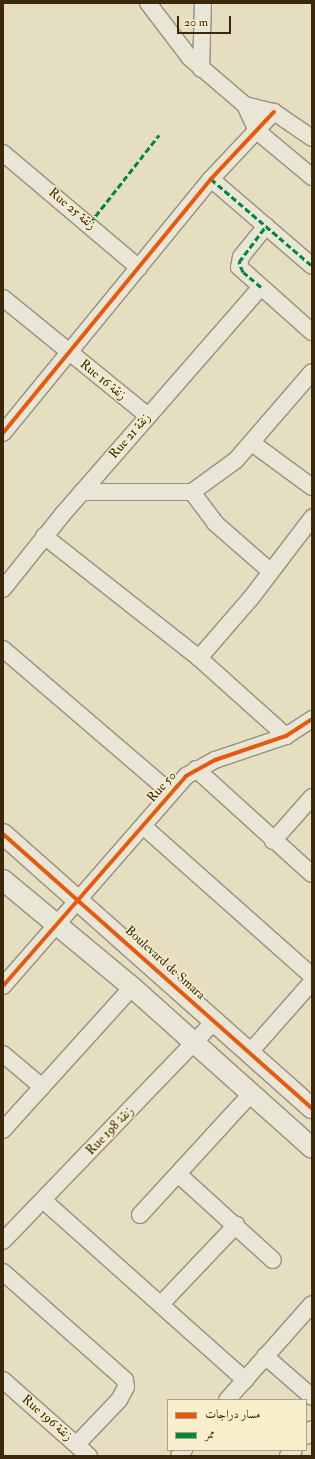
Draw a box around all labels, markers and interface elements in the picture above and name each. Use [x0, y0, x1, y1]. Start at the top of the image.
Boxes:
scale bar [179, 8, 233, 34]
text: 20 m [184, 15, 208, 30]
street label: Rue 25 زنقة [45, 185, 99, 233]
street label: Rue 16 زنقة [77, 356, 129, 404]
street label: Rue 21 زنقة [106, 410, 154, 462]
street label: Rue 50 [144, 768, 180, 806]
street label: Boulevard de Smara [122, 923, 208, 1003]
street label: Rue 198 زنقة [83, 1103, 137, 1159]
street label: Rue 196 زنقة [18, 1392, 76, 1444]
legend [167, 1399, 307, 1451]
text: مسار دراجات [205, 1407, 260, 1422]
text: ممر [205, 1427, 215, 1442]

